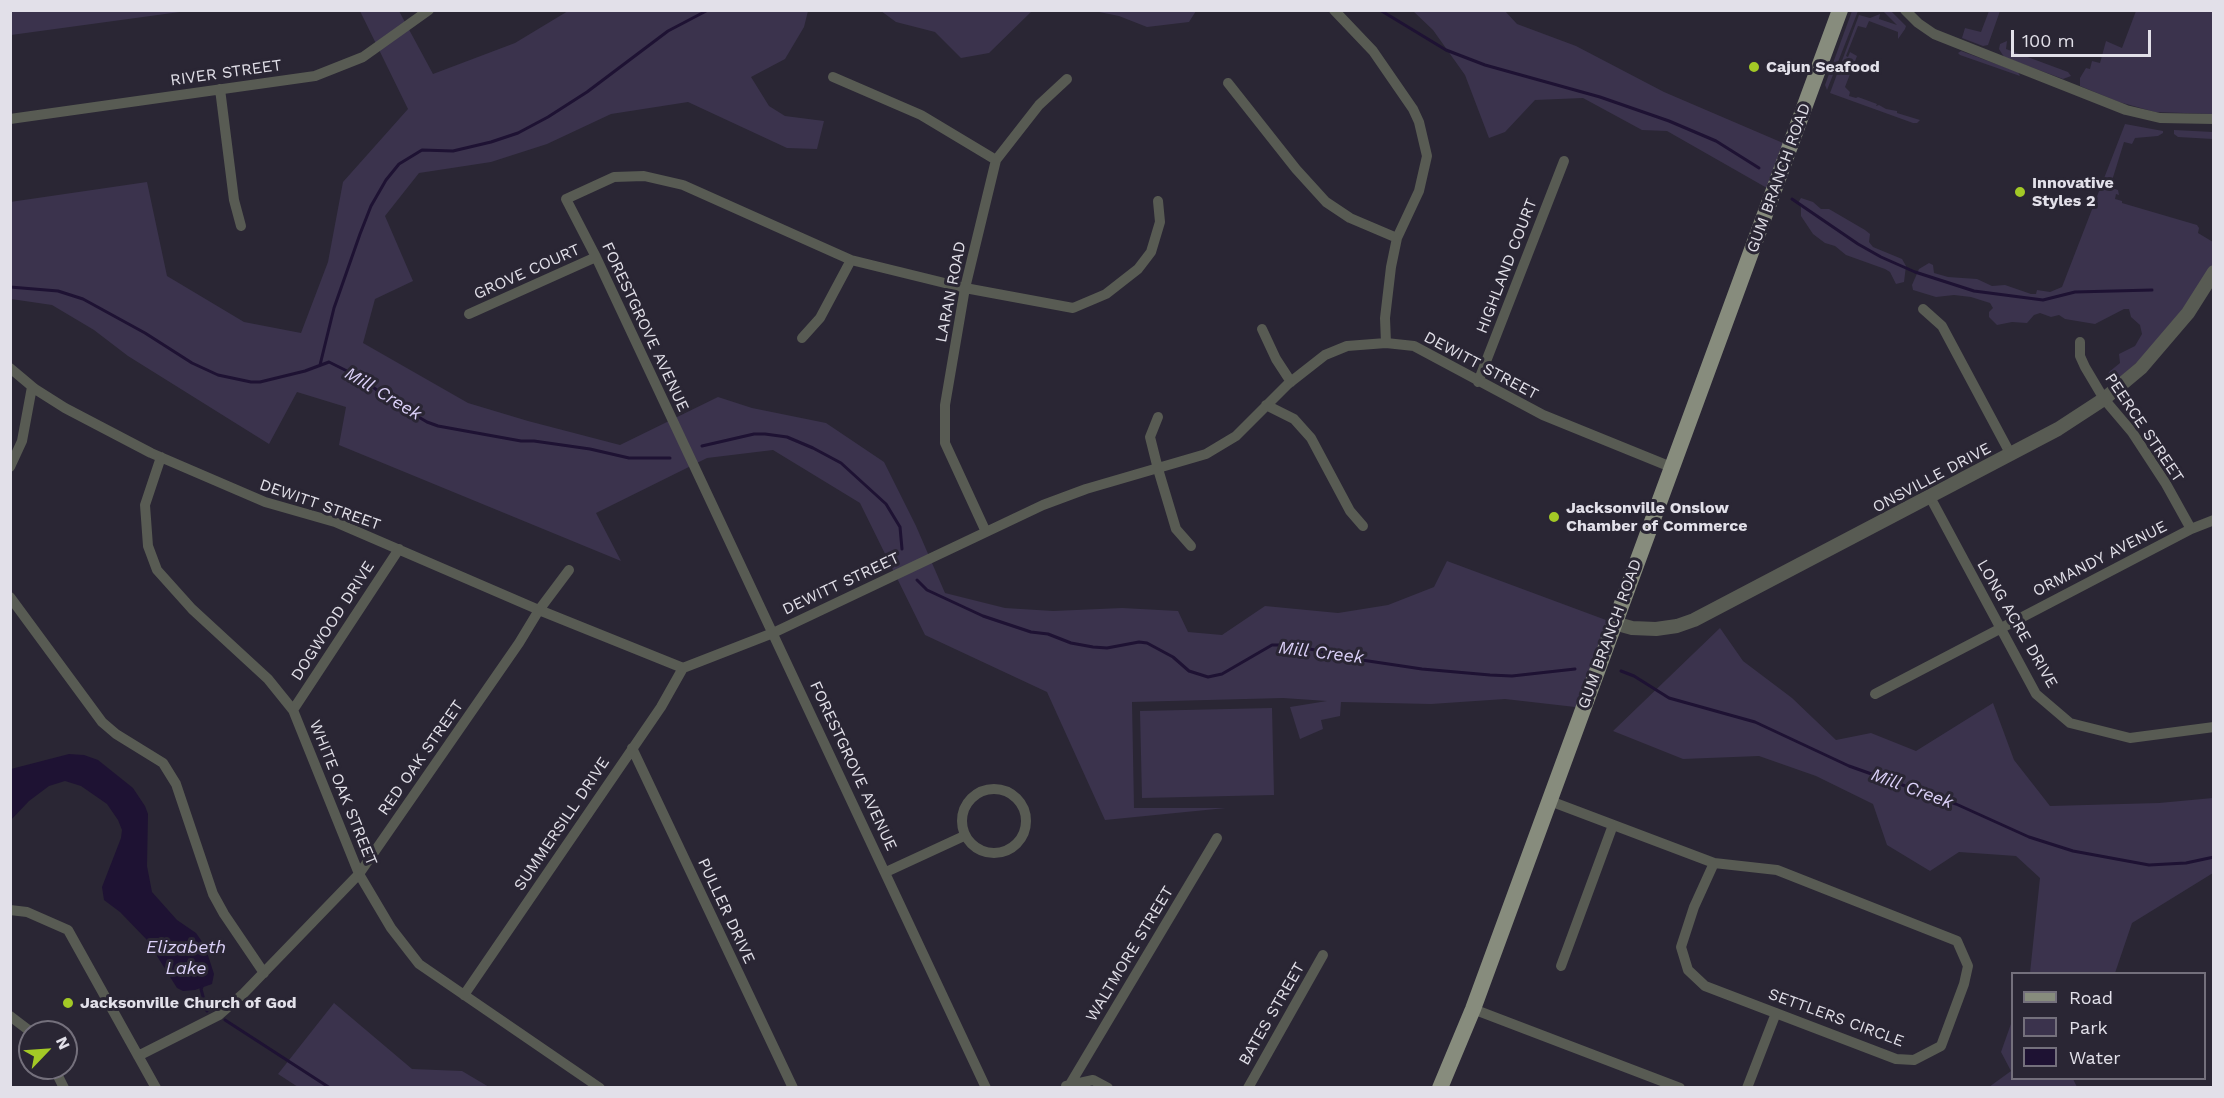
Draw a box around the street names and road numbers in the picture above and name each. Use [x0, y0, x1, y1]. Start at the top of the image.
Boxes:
street label: RIVER STREET [169, 56, 283, 90]
street label: GUM BRANCH ROAD [1743, 101, 1815, 255]
street label: HIGHLAND COURT [1472, 196, 1542, 336]
street label: FORESTGROVE AVENUE [597, 239, 693, 415]
street label: GROVE COURT [471, 240, 583, 304]
street label: LARAN ROAD [932, 240, 970, 344]
street label: DEWITT STREET [1421, 328, 1541, 404]
street label: PEERCE STREET [2100, 370, 2188, 486]
street label: ONSVILLE DRIVE [1870, 439, 1994, 517]
street label: DEWITT STREET [257, 475, 383, 535]
street label: ORMANDY AVENUE [2030, 517, 2170, 601]
street label: DEWITT STREET [779, 549, 903, 619]
street label: LONG ACRE DRIVE [1972, 556, 2062, 692]
street label: GUM BRANCH ROAD [1574, 557, 1646, 711]
street label: DOGWOOD DRIVE [287, 558, 379, 684]
street label: FORESTGROVE AVENUE [805, 678, 901, 854]
street label: RED OAK STREET [374, 697, 468, 819]
street label: WHITE OAK STREET [305, 717, 381, 869]
street label: SUMMERSILL DRIVE [510, 754, 614, 894]
street label: PULLER DRIVE [693, 855, 759, 967]
street label: WALTMORE STREET [1082, 883, 1178, 1025]
street label: BATES STREET [1235, 959, 1309, 1069]
street label: SETTLERS CIRCLE [1766, 985, 1906, 1051]

